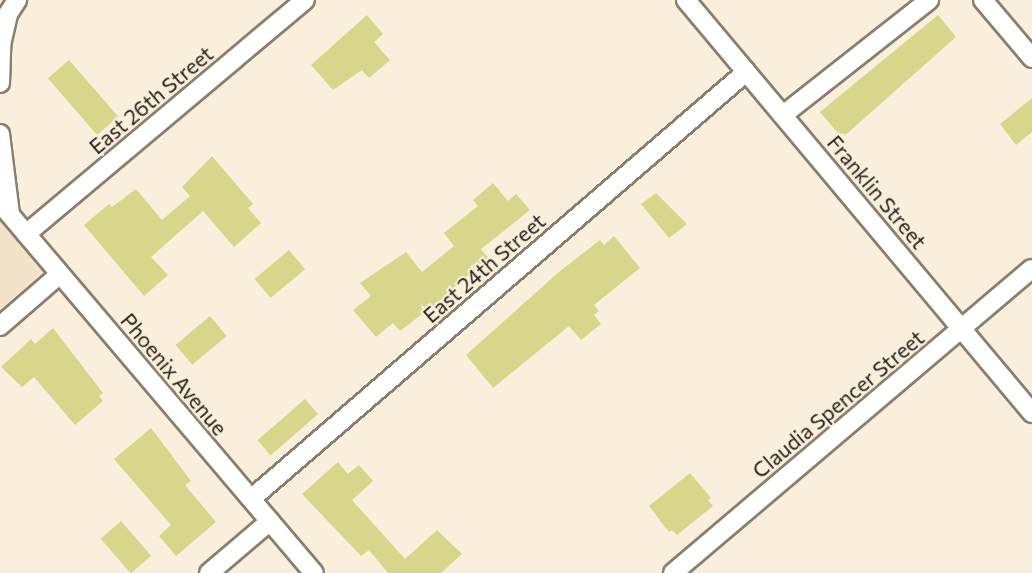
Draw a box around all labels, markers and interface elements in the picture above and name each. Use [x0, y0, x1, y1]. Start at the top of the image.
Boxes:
street label: East 26th Street [84, 41, 218, 159]
street label: Franklin Street [822, 130, 932, 254]
street label: East 24th Street [418, 208, 550, 328]
street label: Phoenix Avenue [116, 308, 232, 440]
street label: Claudia Spencer Street [747, 325, 929, 483]

